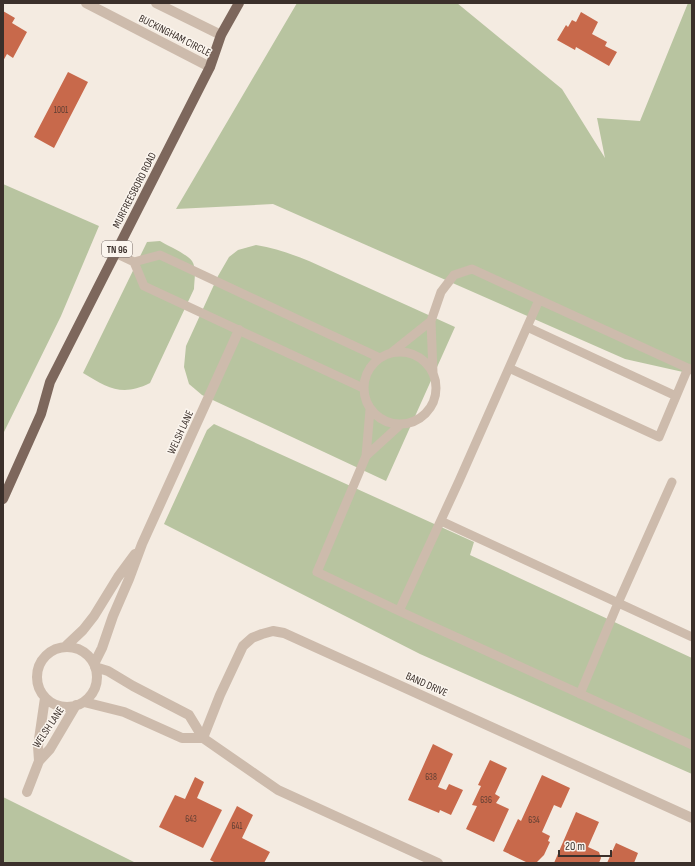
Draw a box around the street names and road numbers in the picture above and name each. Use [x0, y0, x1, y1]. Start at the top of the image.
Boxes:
street label: BUCKINGHAM CIRCLE [137, 12, 213, 59]
street label: MURFREESBORO ROAD [110, 150, 159, 230]
road number: TN 96 [102, 241, 132, 257]
street label: WELSH LANE [165, 408, 196, 456]
street label: BAND DRIVE [404, 669, 450, 699]
street label: WELSH LANE [30, 704, 67, 750]

